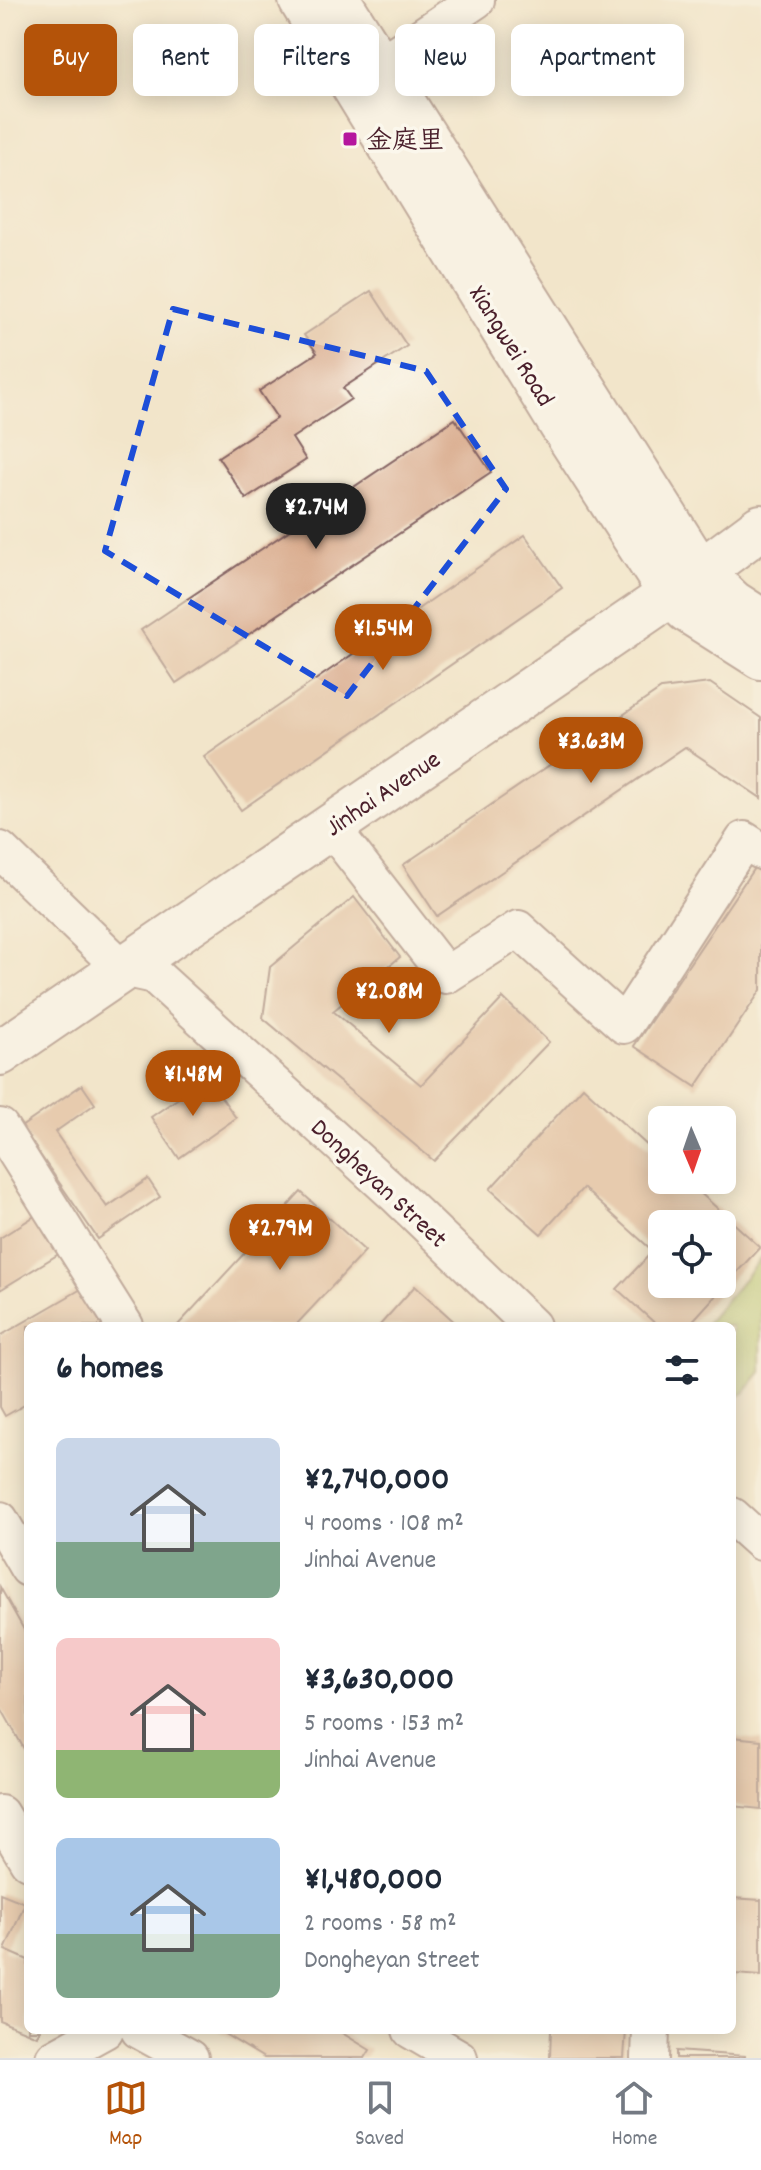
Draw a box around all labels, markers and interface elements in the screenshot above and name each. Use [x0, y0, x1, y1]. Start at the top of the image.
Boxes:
chip: Buy [24, 24, 117, 96]
chip: Rent [133, 24, 238, 96]
chip: Filters [254, 24, 379, 96]
chip: New [395, 24, 495, 96]
chip: Apartment [511, 24, 684, 96]
place label: 金庭里 [366, 124, 444, 161]
marker: 金庭里 [341, 130, 359, 148]
street label: Xiangwei Road [458, 279, 562, 415]
pin: ¥2.74M [251, 483, 381, 551]
text: ¥2.74M [284, 490, 348, 527]
pin: ¥1.54M [318, 604, 448, 672]
text: ¥1.54M [353, 611, 413, 648]
pin: ¥3.63M [526, 717, 656, 785]
text: ¥3.63M [557, 724, 625, 761]
street label: Jinhai Avenue [319, 743, 449, 847]
pin: ¥2.08M [324, 967, 454, 1035]
text: ¥2.08M [355, 974, 423, 1011]
pin: ¥1.48M [128, 1050, 258, 1118]
text: ¥1.48M [163, 1057, 223, 1094]
north arrow [648, 1106, 736, 1194]
map controls [648, 1106, 736, 1298]
street label: Dongheyan Street [301, 1111, 455, 1258]
pin: ¥2.79M [215, 1204, 345, 1272]
button: locate [648, 1210, 736, 1298]
text: ¥2.79M [247, 1211, 313, 1248]
text: 6 homes [56, 1346, 164, 1395]
icon: filters [660, 1348, 704, 1392]
text: ¥2,740,000 [304, 1457, 450, 1506]
icon: home [120, 1470, 216, 1566]
text: 4 rooms · 108 m² [304, 1506, 464, 1543]
text: Jinhai Avenue [304, 1543, 436, 1580]
text: ¥3,630,000 [304, 1657, 454, 1706]
icon: home [120, 1670, 216, 1766]
text: 5 rooms · 153 m² [304, 1706, 464, 1743]
text: Jinhai Avenue [304, 1743, 436, 1780]
text: ¥1,480,000 [304, 1857, 443, 1906]
icon: home [120, 1870, 216, 1966]
text: 2 rooms · 58 m² [304, 1906, 457, 1943]
text: Dongheyan Street [304, 1943, 480, 1980]
tab: Map [104, 2076, 148, 2155]
tab: Saved [355, 2076, 404, 2155]
tab: Home [611, 2076, 657, 2155]

